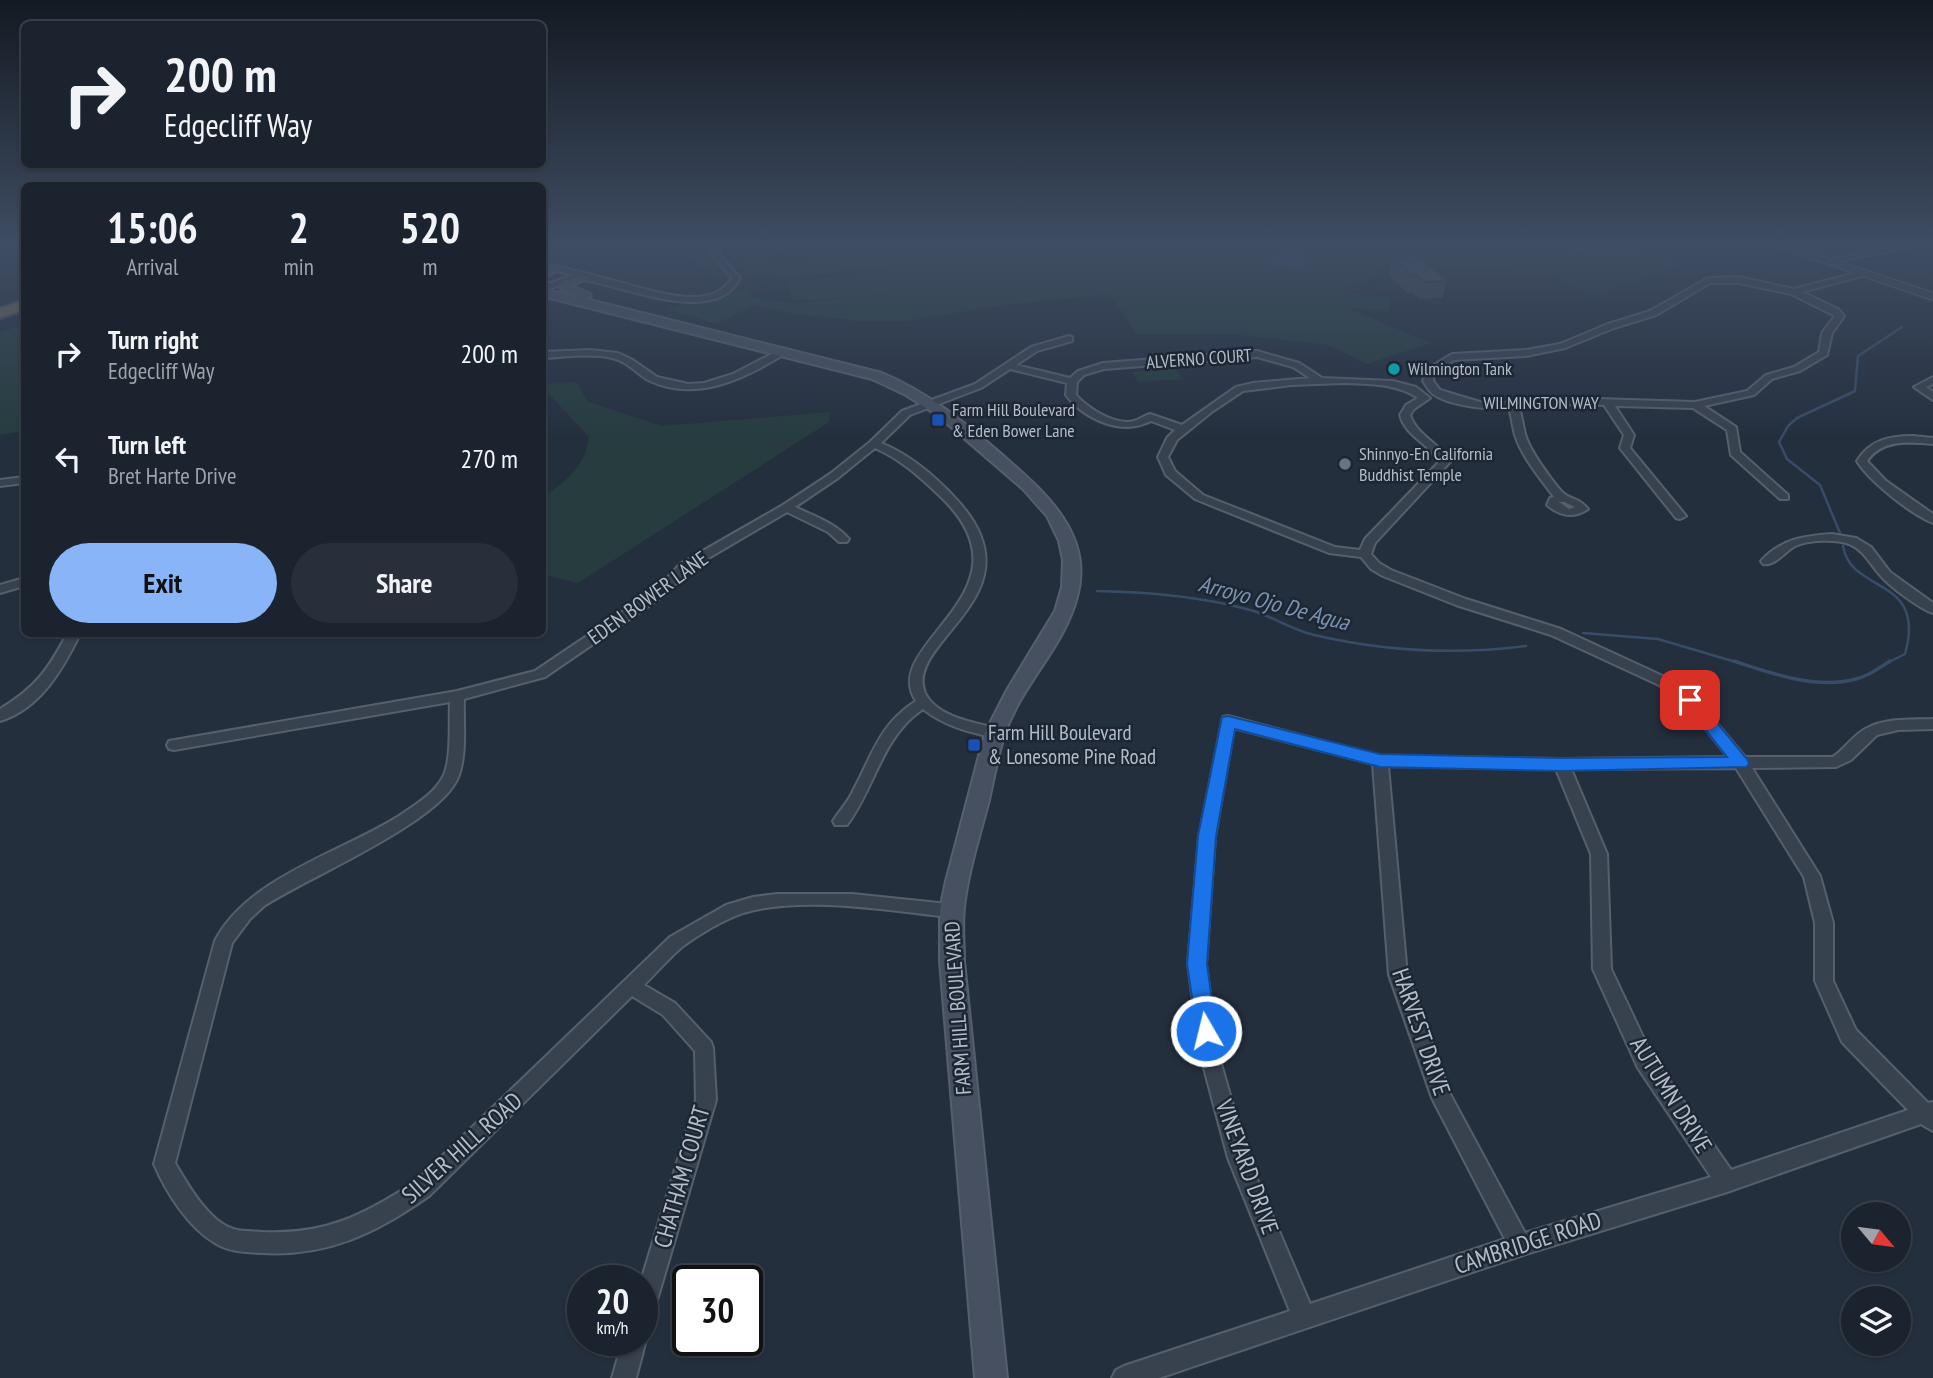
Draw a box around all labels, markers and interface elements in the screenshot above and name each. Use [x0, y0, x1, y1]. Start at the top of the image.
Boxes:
text: 200 m [164, 42, 277, 106]
icon: right [49, 49, 140, 140]
text: Edgecliff Way [164, 104, 312, 146]
text: 15:06 [107, 200, 198, 255]
text: 2 [289, 200, 309, 255]
text: 520 [400, 200, 460, 255]
text: Arrival [126, 252, 178, 281]
text: min [284, 252, 314, 281]
text: m [422, 252, 437, 281]
text: Turn right [108, 323, 199, 356]
icon: right [49, 335, 87, 373]
text: 200 m [460, 337, 518, 370]
street label: ALVERNO COURT [1146, 343, 1252, 374]
text: Edgecliff Way [108, 356, 214, 385]
place label: Wilmington Tank [1408, 357, 1512, 380]
marker: Wilmington Tank [1386, 361, 1402, 377]
street label: WILMINGTON WAY [1483, 391, 1600, 414]
place label: Farm Hill Boulevard & Eden Bower Lane [952, 398, 1075, 442]
marker: Farm Hill Boulevard & Eden Bower Lane [930, 412, 946, 428]
text: Turn left [108, 428, 186, 461]
icon: left [49, 440, 87, 478]
text: 270 m [460, 442, 518, 475]
place label: Shinnyo-En California Buddhist Temple [1359, 442, 1493, 486]
marker: Shinnyo-En California Buddhist Temple [1337, 456, 1353, 472]
text: Bret Harte Drive [108, 461, 237, 490]
button: Exit [49, 543, 277, 623]
button: Share [291, 543, 518, 623]
street label: EDEN BOWER LANE [582, 545, 713, 650]
water label: Arroyo Ojo De Agua [1196, 569, 1354, 637]
pin [1660, 670, 1720, 730]
icon: arrive [1671, 681, 1709, 719]
place label: Farm Hill Boulevard & Lonesome Pine Road [988, 719, 1156, 770]
marker: Farm Hill Boulevard & Lonesome Pine Road [966, 737, 982, 753]
street label: FARM HILL BOULEVARD [938, 920, 977, 1096]
street label: HARVEST DRIVE [1385, 964, 1458, 1100]
position arrow [1169, 994, 1243, 1068]
street label: AUTUMN DRIVE [1623, 1031, 1719, 1159]
street label: SILVER HILL ROAD [395, 1085, 528, 1210]
street label: VINEYARD DRIVE [1208, 1094, 1286, 1238]
street label: CHATHAM COURT [646, 1102, 717, 1252]
north arrow [1841, 1202, 1911, 1272]
map controls [1841, 1202, 1911, 1356]
street label: CAMBRIDGE ROAD [1450, 1204, 1605, 1281]
speed limit sign: 30 [672, 1265, 763, 1356]
text: 20 [596, 1278, 629, 1324]
button: layers [1841, 1286, 1911, 1356]
text: km/h [597, 1316, 628, 1339]

